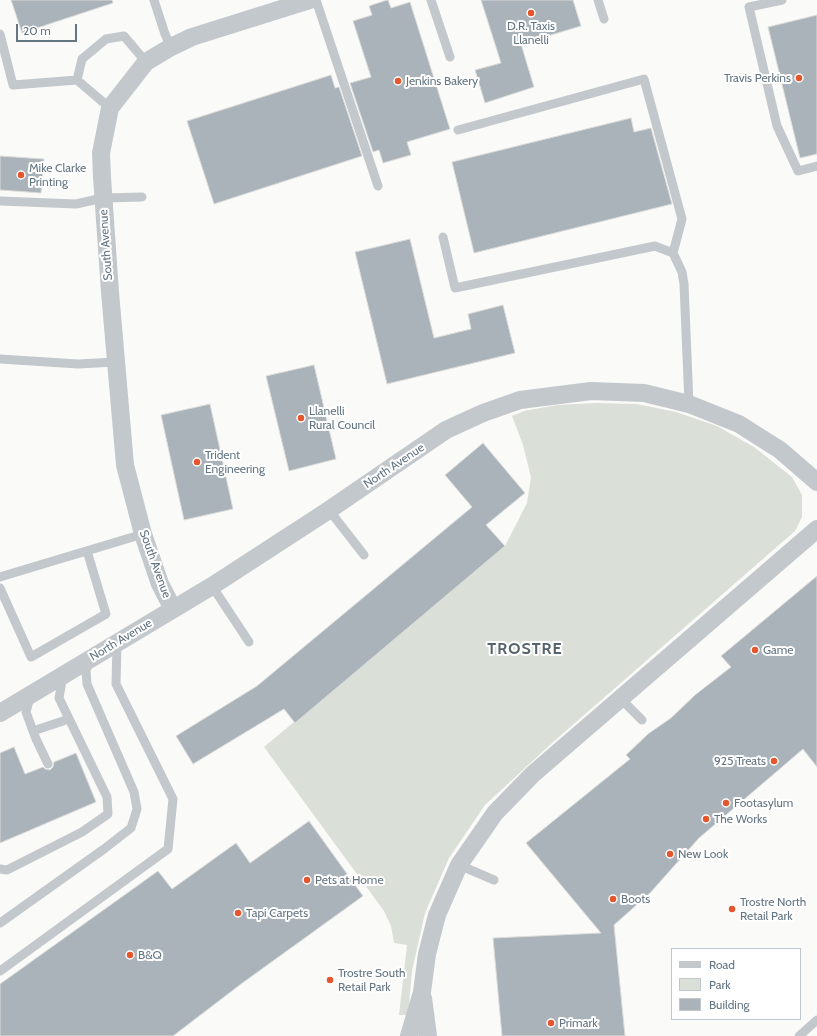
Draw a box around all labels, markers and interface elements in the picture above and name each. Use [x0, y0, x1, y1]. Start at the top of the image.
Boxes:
marker: D.R. Taxis Llanelli [526, 8, 536, 18]
scale bar [18, 16, 79, 42]
place label: D.R. Taxis Llanelli [507, 19, 555, 47]
text: 20 m [23, 23, 51, 38]
place label: Travis Perkins [724, 71, 791, 85]
marker: Travis Perkins [794, 73, 804, 83]
place label: Jenkins Bakery [406, 74, 478, 88]
marker: Jenkins Bakery [393, 76, 403, 86]
place label: Mike Clarke Printing [29, 161, 86, 189]
marker: Mike Clarke Printing [16, 170, 26, 180]
street label: South Avenue [96, 209, 116, 281]
place label: Llanelli Rural Council [309, 404, 375, 432]
marker: Llanelli Rural Council [296, 413, 306, 423]
street label: North Avenue [361, 440, 427, 492]
place label: Trident Engineering [205, 448, 265, 476]
marker: Trident Engineering [192, 457, 202, 467]
street label: South Avenue [136, 528, 174, 600]
street label: North Avenue [87, 616, 155, 664]
district label: TROSTRE [487, 639, 563, 659]
place label: Game [763, 643, 793, 657]
marker: Game [750, 645, 760, 655]
place label: 925 Treats [714, 754, 766, 768]
marker: 925 Treats [769, 756, 779, 766]
place label: Footasylum [734, 796, 793, 810]
marker: Footasylum [721, 798, 731, 808]
place label: The Works [714, 812, 767, 826]
marker: The Works [701, 814, 711, 824]
place label: New Look [678, 847, 728, 861]
marker: New Look [665, 849, 675, 859]
place label: Pets at Home [315, 873, 384, 887]
marker: Pets at Home [302, 875, 312, 885]
place label: Boots [621, 892, 650, 906]
marker: Boots [608, 894, 618, 904]
place label: Trostre North Retail Park [740, 895, 806, 923]
marker: Trostre North Retail Park [727, 904, 737, 914]
place label: Tapi Carpets [246, 906, 308, 920]
marker: Tapi Carpets [233, 908, 243, 918]
place label: B&Q [138, 948, 162, 962]
legend [671, 948, 801, 1020]
marker: B&Q [125, 950, 135, 960]
text: Road [709, 957, 735, 972]
place label: Trostre South Retail Park [338, 966, 406, 994]
marker: Trostre South Retail Park [325, 975, 335, 985]
text: Park [709, 977, 731, 992]
text: Building [709, 997, 750, 1012]
place label: Primark [559, 1016, 598, 1030]
marker: Primark [546, 1018, 556, 1028]

